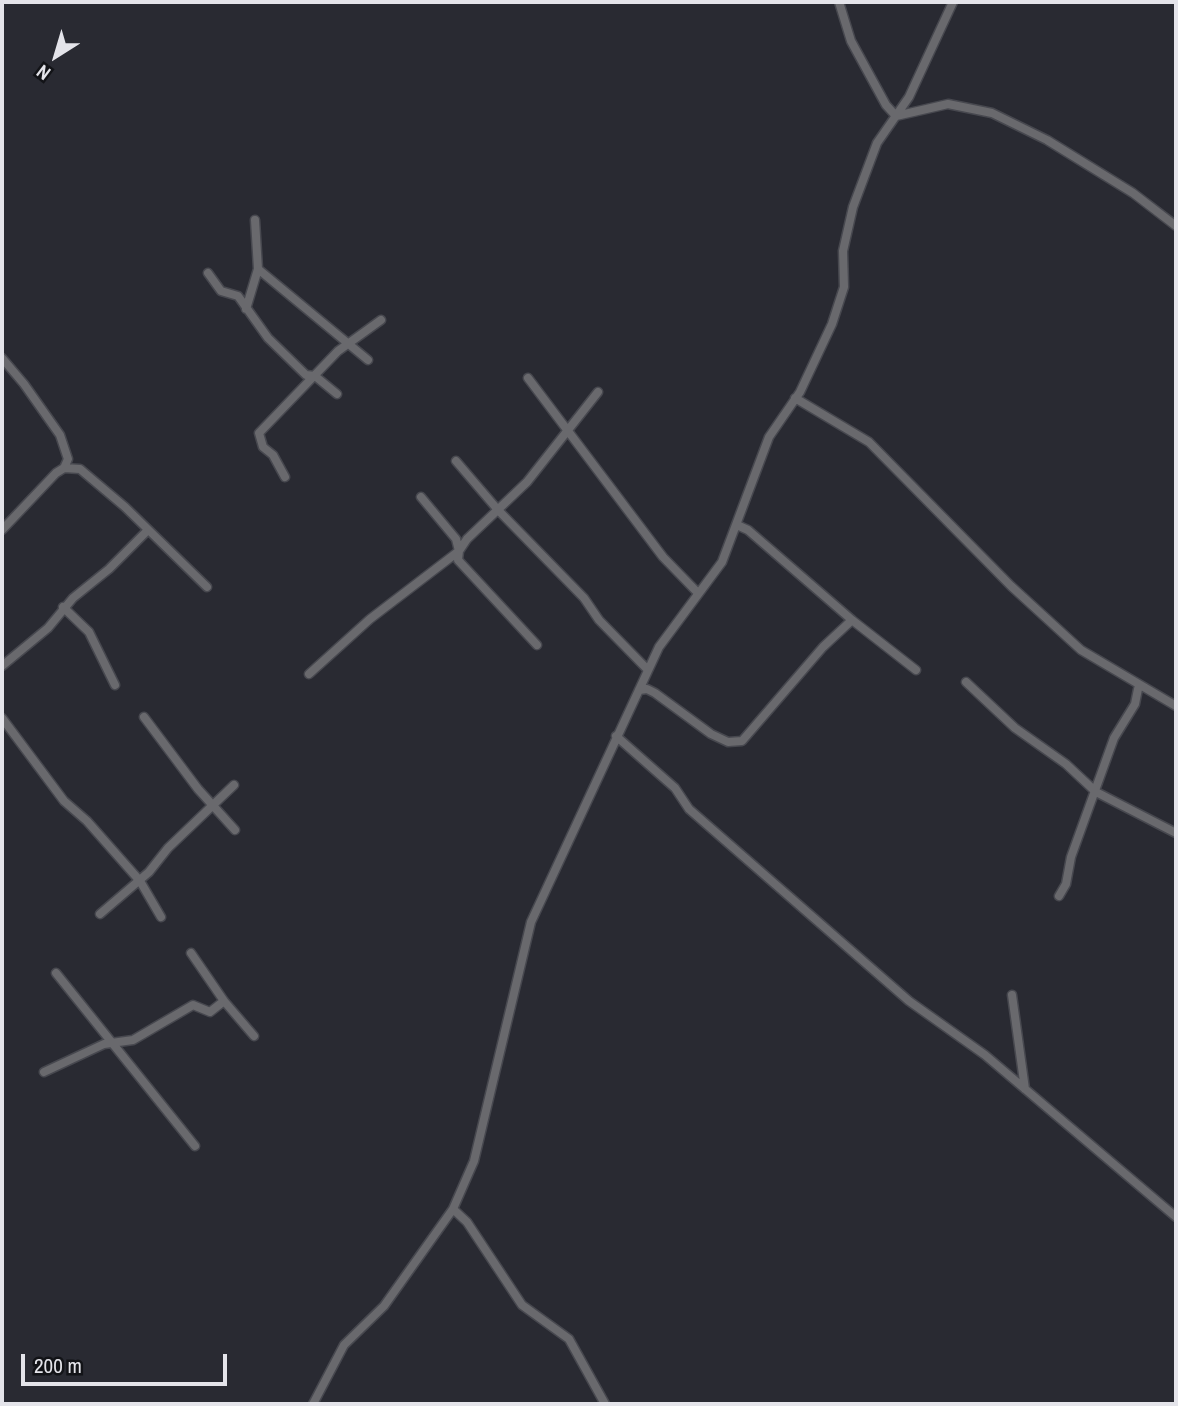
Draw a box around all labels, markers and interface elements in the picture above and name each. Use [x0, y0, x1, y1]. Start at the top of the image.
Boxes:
north arrow [21, 21, 91, 91]
text: N [31, 59, 56, 87]
scale bar [24, 1340, 231, 1384]
text: 200 m [34, 1351, 82, 1380]

